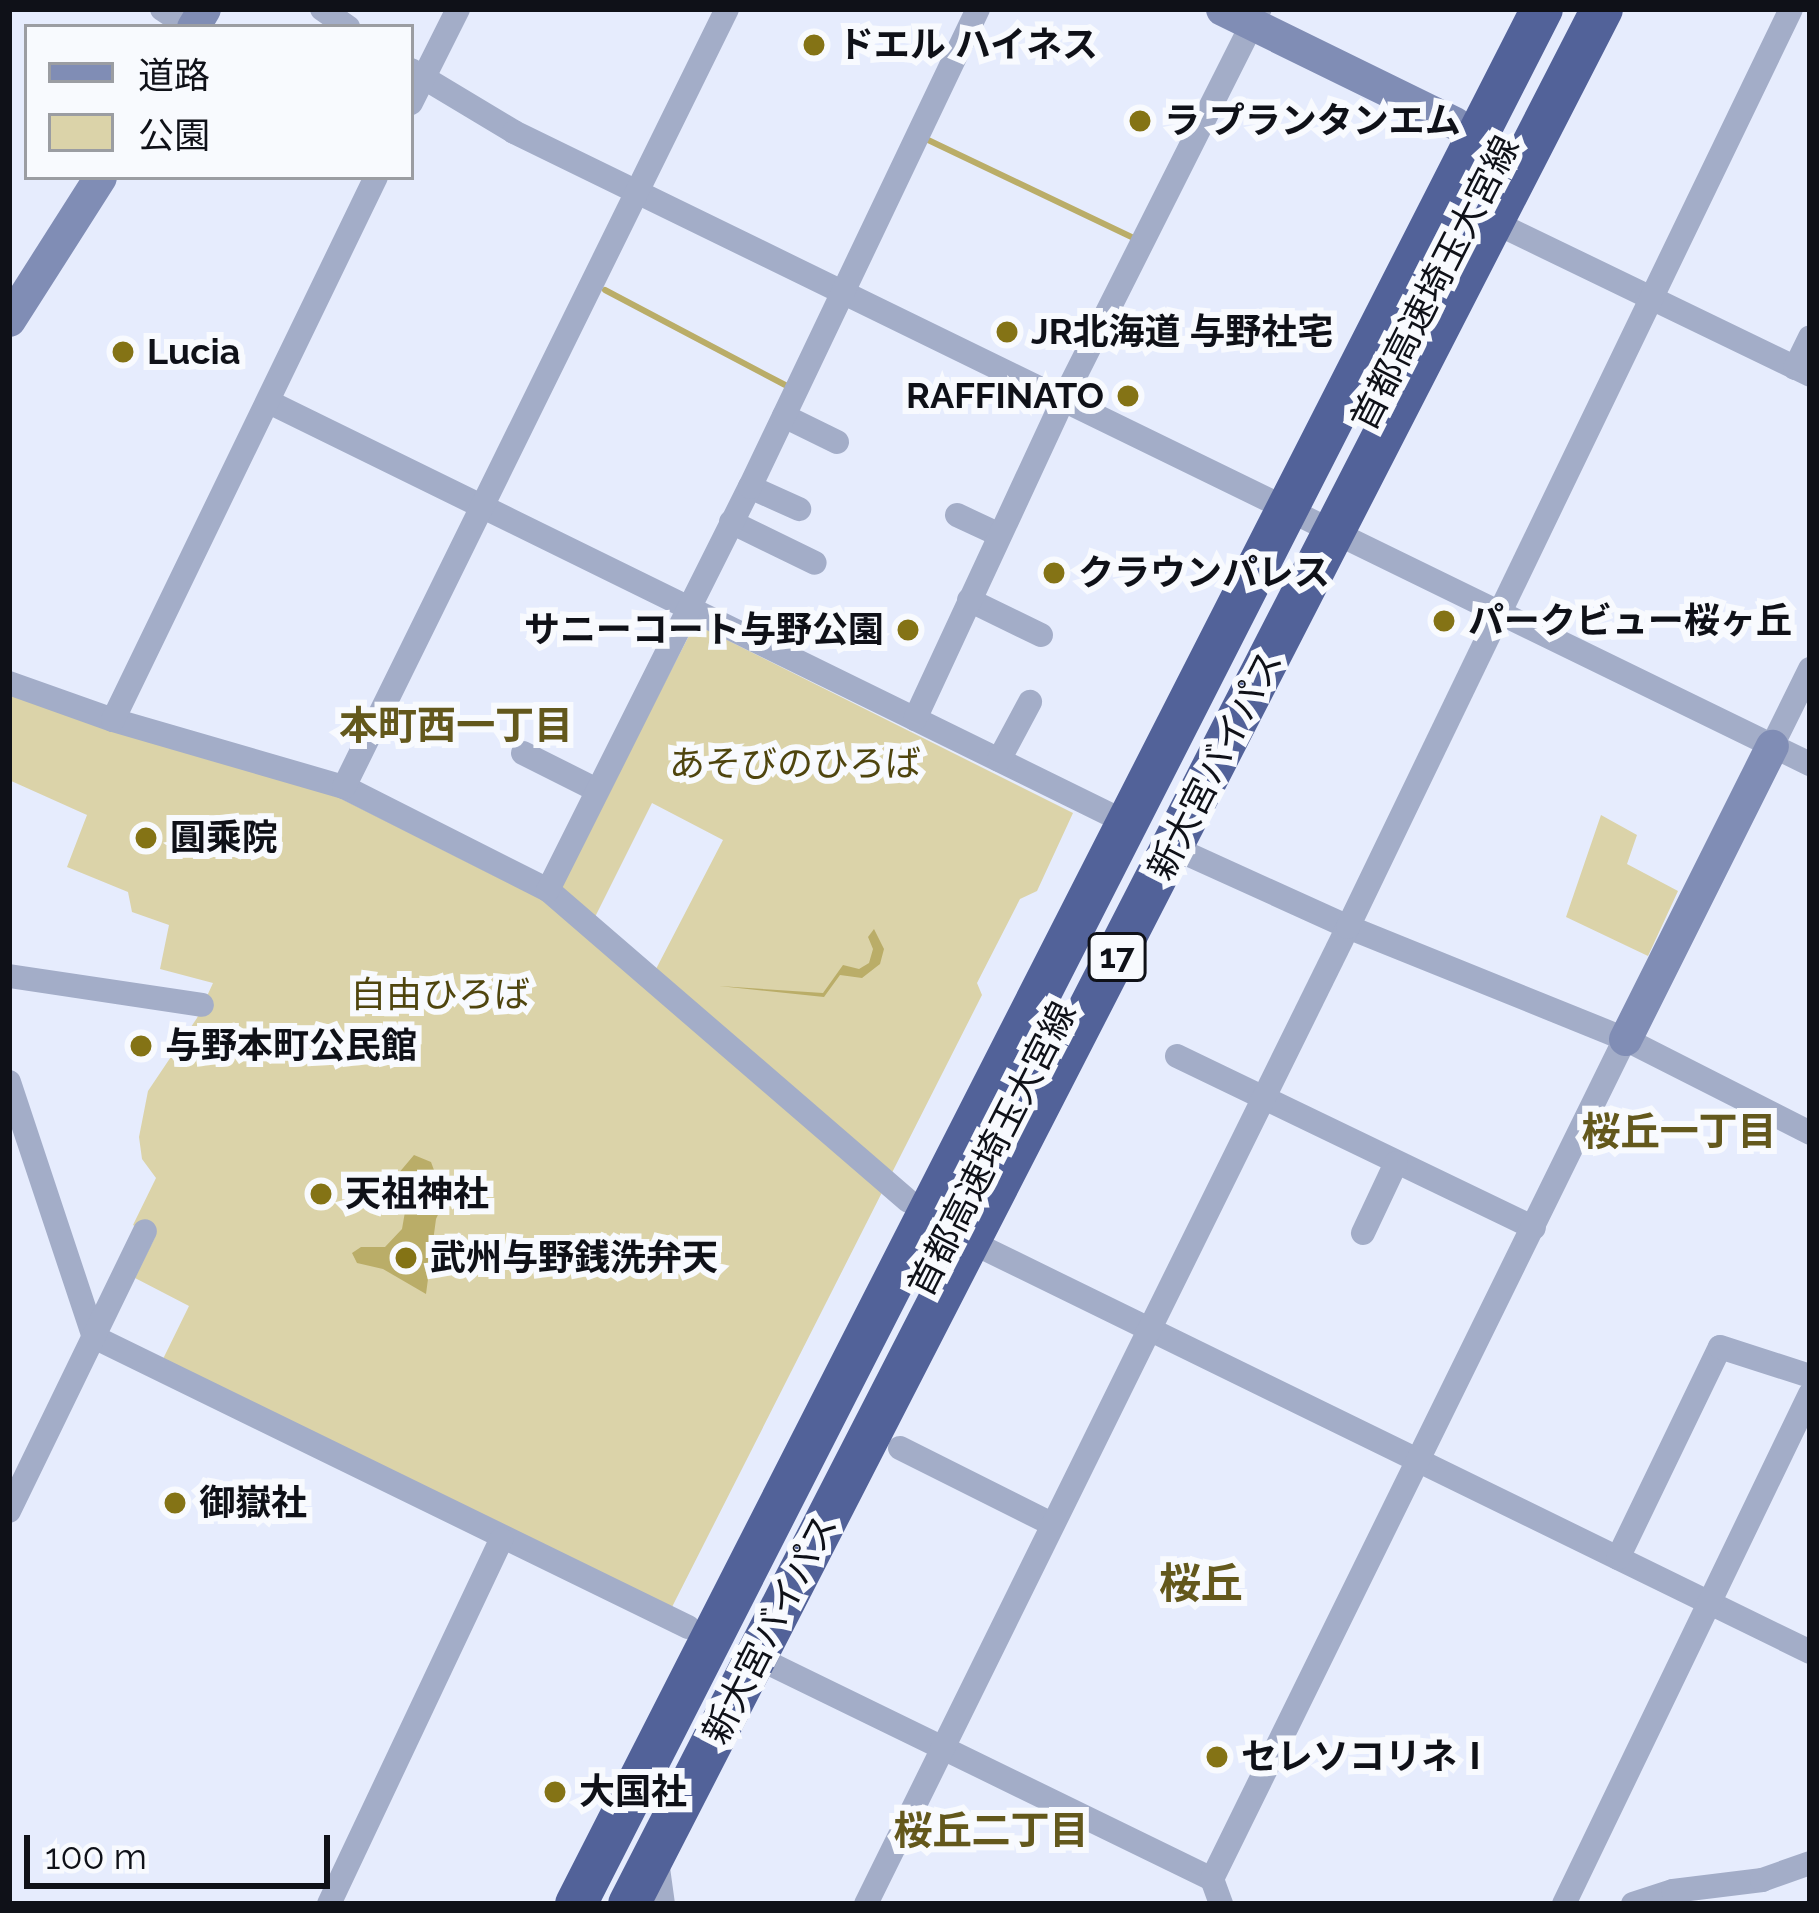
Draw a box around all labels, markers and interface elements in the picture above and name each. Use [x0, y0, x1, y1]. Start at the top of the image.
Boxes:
place label: ドエル ハイネス [838, 23, 1099, 67]
legend [24, 24, 414, 180]
marker: ドエル ハイネス [801, 32, 827, 58]
text: 道路 [138, 54, 210, 96]
place label: ラ プランタンエム [1164, 99, 1461, 143]
marker: ラ プランタンエム [1127, 108, 1153, 134]
text: 公園 [138, 114, 210, 156]
street label: 首都高速埼玉大宮線 [1342, 129, 1528, 437]
place label: JR北海道 与野社宅 [1031, 310, 1333, 354]
marker: JR北海道 与野社宅 [994, 319, 1020, 345]
place label: Lucia [147, 330, 240, 374]
marker: Lucia [110, 339, 136, 365]
place label: RAFFINATO [906, 374, 1104, 418]
marker: RAFFINATO [1115, 383, 1141, 409]
place label: クラウンパレス [1078, 551, 1330, 595]
marker: クラウンパレス [1041, 560, 1067, 586]
place label: パークビュー桜ヶ丘 [1468, 599, 1792, 643]
place label: サニーコート与野公園 [524, 608, 884, 652]
marker: パークビュー桜ヶ丘 [1431, 608, 1457, 634]
marker: サニーコート与野公園 [895, 617, 921, 643]
street label: 新大宮バイパス [1139, 643, 1291, 887]
district label: 本町西一丁目 [339, 702, 573, 748]
park label: あそびのひろば [669, 742, 921, 786]
place label: 圓乘院 [170, 816, 278, 860]
marker: 圓乘院 [133, 825, 159, 851]
road number: 17 [1087, 930, 1147, 984]
park label: 自由ひろば [350, 973, 530, 1017]
street label: 首都高速埼玉大宮線 [899, 995, 1085, 1303]
place label: 与野本町公民館 [165, 1024, 417, 1068]
marker: 与野本町公民館 [128, 1033, 154, 1059]
district label: 桜丘一丁目 [1582, 1108, 1776, 1154]
place label: 天祖神社 [345, 1172, 489, 1216]
marker: 天祖神社 [308, 1181, 334, 1207]
place label: 武州与野銭洗弁天 [430, 1236, 718, 1280]
marker: 武州与野銭洗弁天 [393, 1245, 419, 1271]
place label: 御嶽社 [199, 1481, 307, 1525]
marker: 御嶽社 [162, 1490, 188, 1516]
street label: 新大宮バイパス [694, 1507, 846, 1751]
district label: 桜丘 [1159, 1559, 1243, 1609]
place label: セレソコリネⅠ [1241, 1735, 1493, 1779]
marker: セレソコリネⅠ [1204, 1744, 1230, 1770]
place label: 大国社 [579, 1770, 687, 1814]
marker: 大国社 [542, 1779, 568, 1805]
district label: 桜丘二丁目 [894, 1807, 1088, 1853]
scale bar [30, 1811, 336, 1885]
text: 100 m [45, 1835, 147, 1877]

